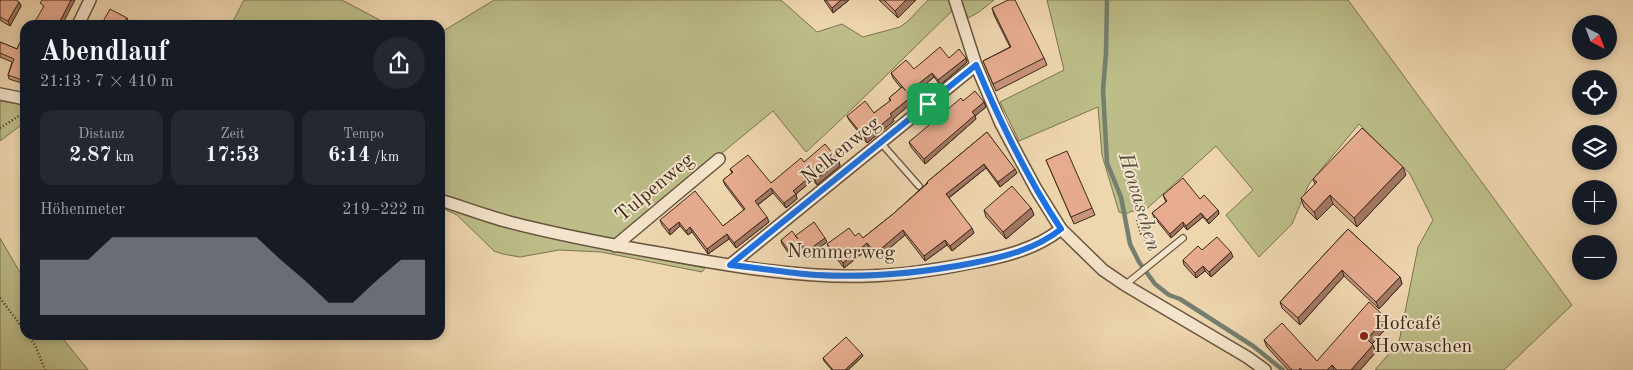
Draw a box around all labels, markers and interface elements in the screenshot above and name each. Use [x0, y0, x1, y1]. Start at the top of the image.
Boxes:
north arrow [1572, 15, 1618, 60]
map controls [1572, 15, 1617, 280]
button: share [373, 37, 425, 89]
text: Abendlauf [40, 39, 168, 67]
button: locate [1572, 70, 1617, 115]
text: 21:13 · 7 × 410 m [40, 74, 173, 90]
pin [907, 83, 949, 125]
icon: arrive [914, 90, 942, 118]
street label: Nelkenweg [798, 113, 884, 189]
button: layers [1572, 125, 1617, 170]
text: Distanz [78, 127, 125, 141]
text: Zeit [220, 127, 245, 141]
text: Tempo [343, 127, 384, 141]
text: 2.87 [69, 145, 112, 166]
text: 17:53 [205, 145, 260, 166]
text: 6:14 [328, 145, 370, 166]
water label: Howaschen [1114, 149, 1164, 254]
text: km [112, 150, 134, 164]
text: /km [370, 150, 399, 164]
street label: Tulpenweg [612, 150, 698, 226]
button: + [1572, 180, 1617, 225]
text: Höhenmeter [40, 202, 125, 218]
text: 219–222 m [342, 202, 425, 218]
button: − [1572, 235, 1617, 280]
street label: Nemmerweg [787, 242, 896, 264]
place label: Hofcafé Howaschen [1374, 314, 1473, 357]
marker: Hofcafé Howaschen [1358, 330, 1370, 342]

